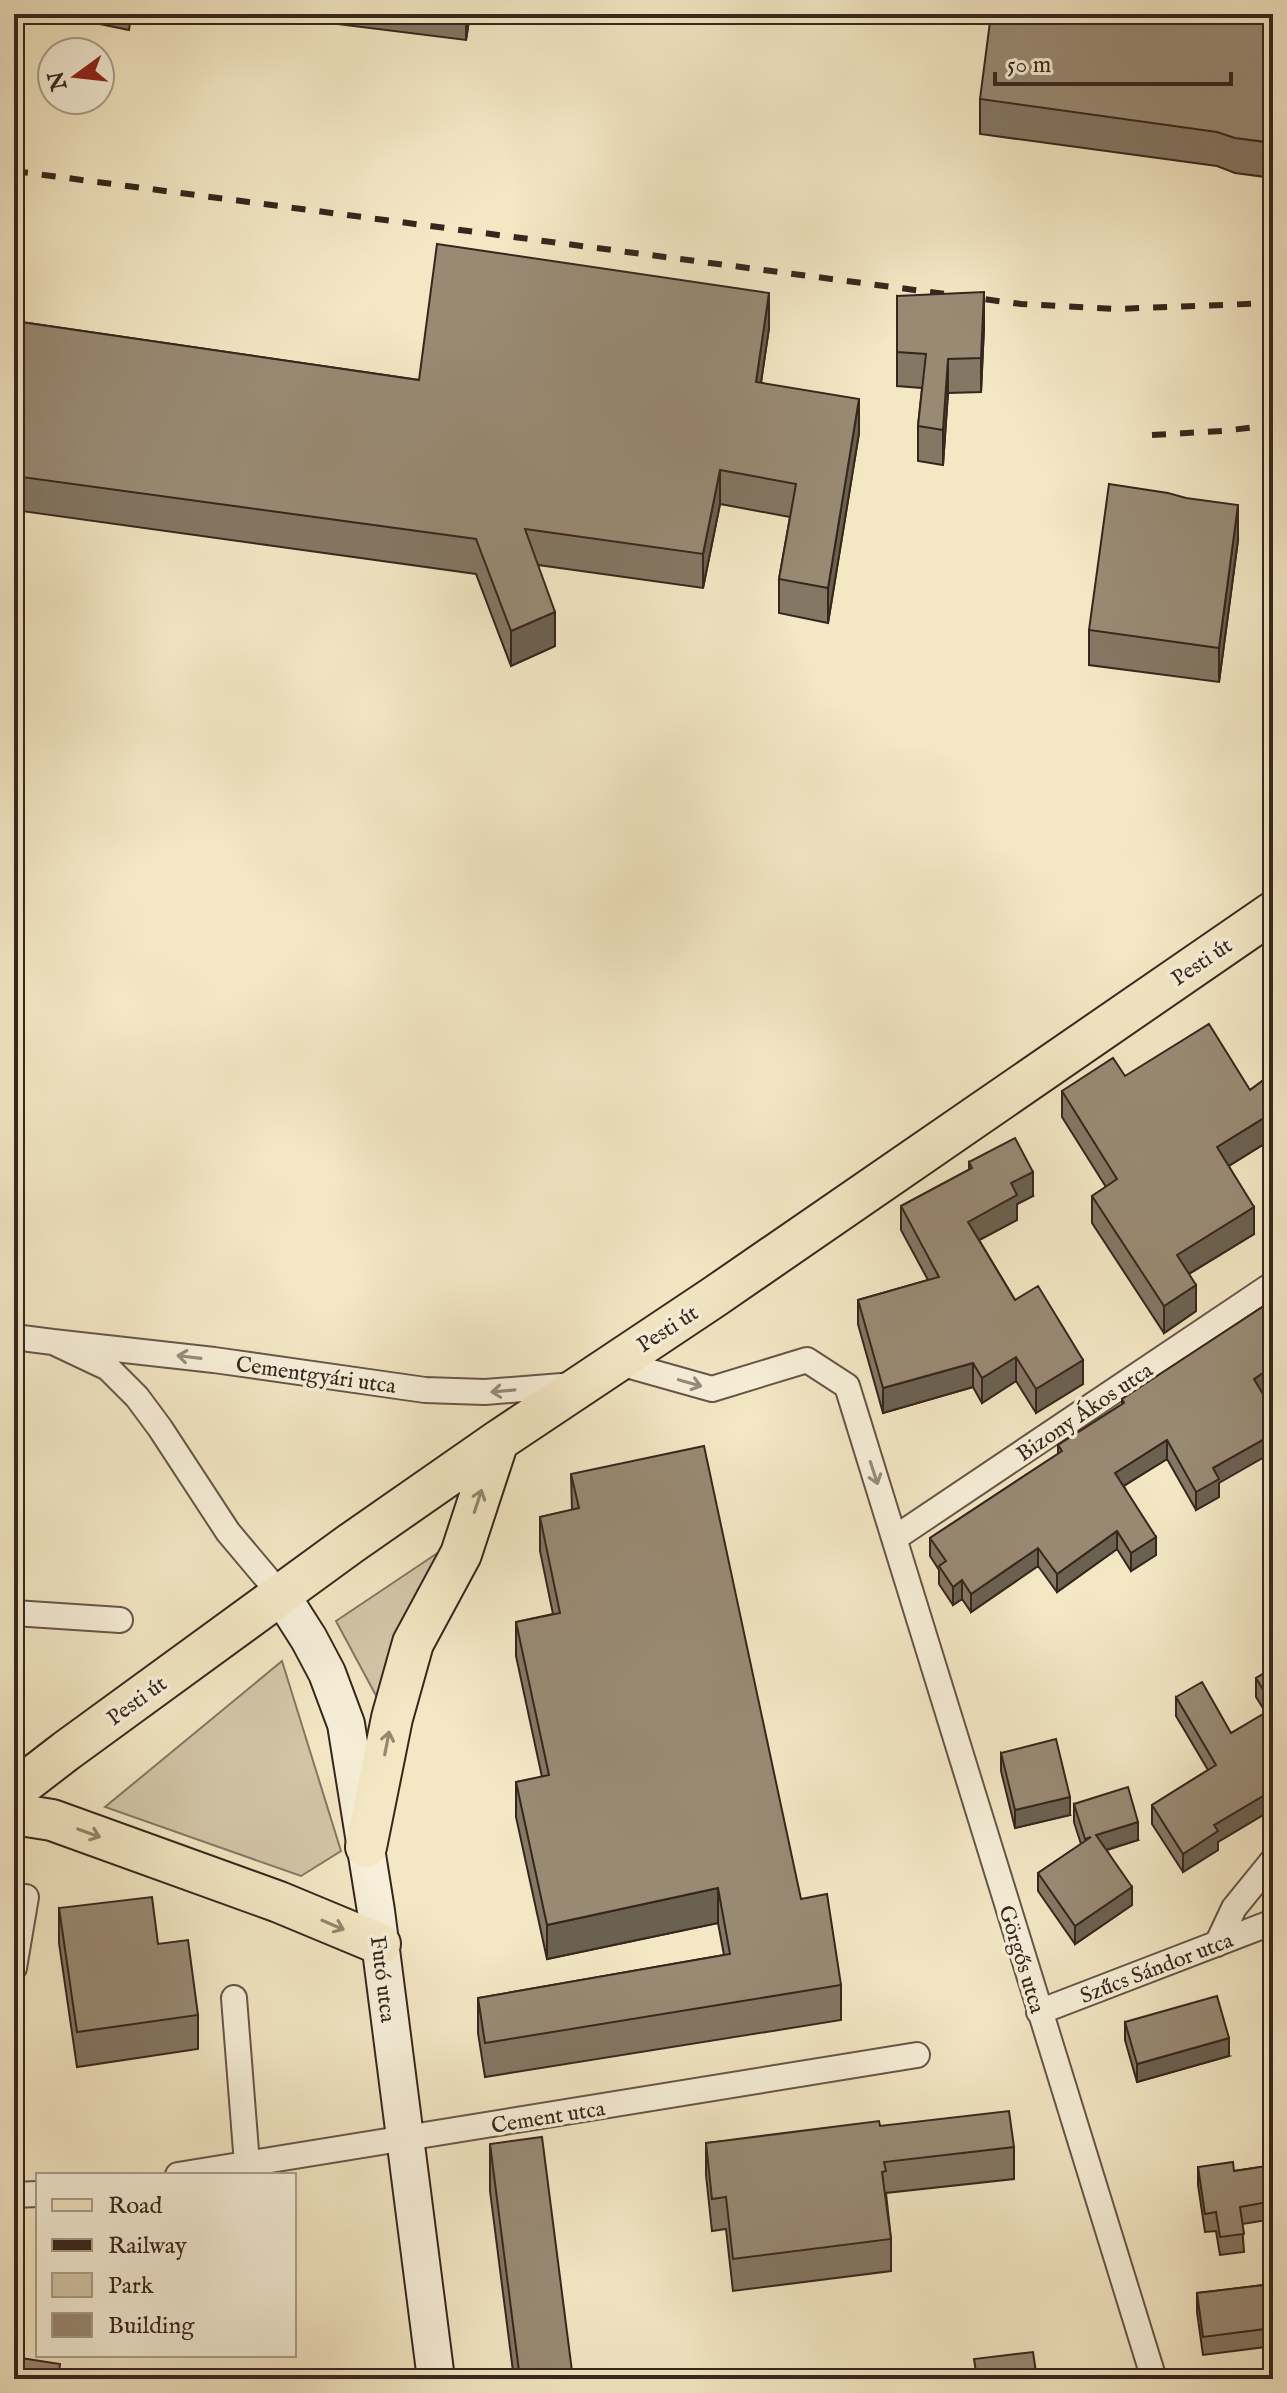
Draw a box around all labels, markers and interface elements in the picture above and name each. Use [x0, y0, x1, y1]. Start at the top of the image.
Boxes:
north arrow [36, 36, 116, 116]
scale bar [995, 36, 1231, 86]
text: 50 m [1007, 50, 1051, 81]
text: N [43, 68, 75, 94]
street label: Pesti út [1166, 932, 1238, 993]
street label: Pesti út [632, 1299, 704, 1360]
one-way arrow [176, 1350, 203, 1365]
street label: Cementgyári utca [234, 1351, 398, 1401]
street label: Bizony Ákos utca [1012, 1357, 1159, 1469]
one-way arrow [677, 1376, 703, 1391]
one-way arrow [490, 1384, 517, 1399]
one-way arrow [868, 1460, 883, 1485]
one-way arrow [472, 1488, 487, 1513]
street label: Pesti út [102, 1670, 173, 1733]
one-way arrow [380, 1730, 395, 1756]
one-way arrow [76, 1827, 101, 1842]
street label: Görgős utca [991, 1902, 1051, 2017]
one-way arrow [320, 1918, 345, 1933]
street label: Szűcs Sándor utca [1076, 1927, 1238, 2011]
street label: Futó utca [363, 1934, 401, 2025]
street label: Cement utca [489, 2095, 608, 2141]
legend [36, 2173, 296, 2357]
text: Road [108, 2191, 162, 2222]
text: Railway [108, 2231, 187, 2262]
text: Park [108, 2271, 154, 2302]
text: Building [108, 2311, 195, 2342]

